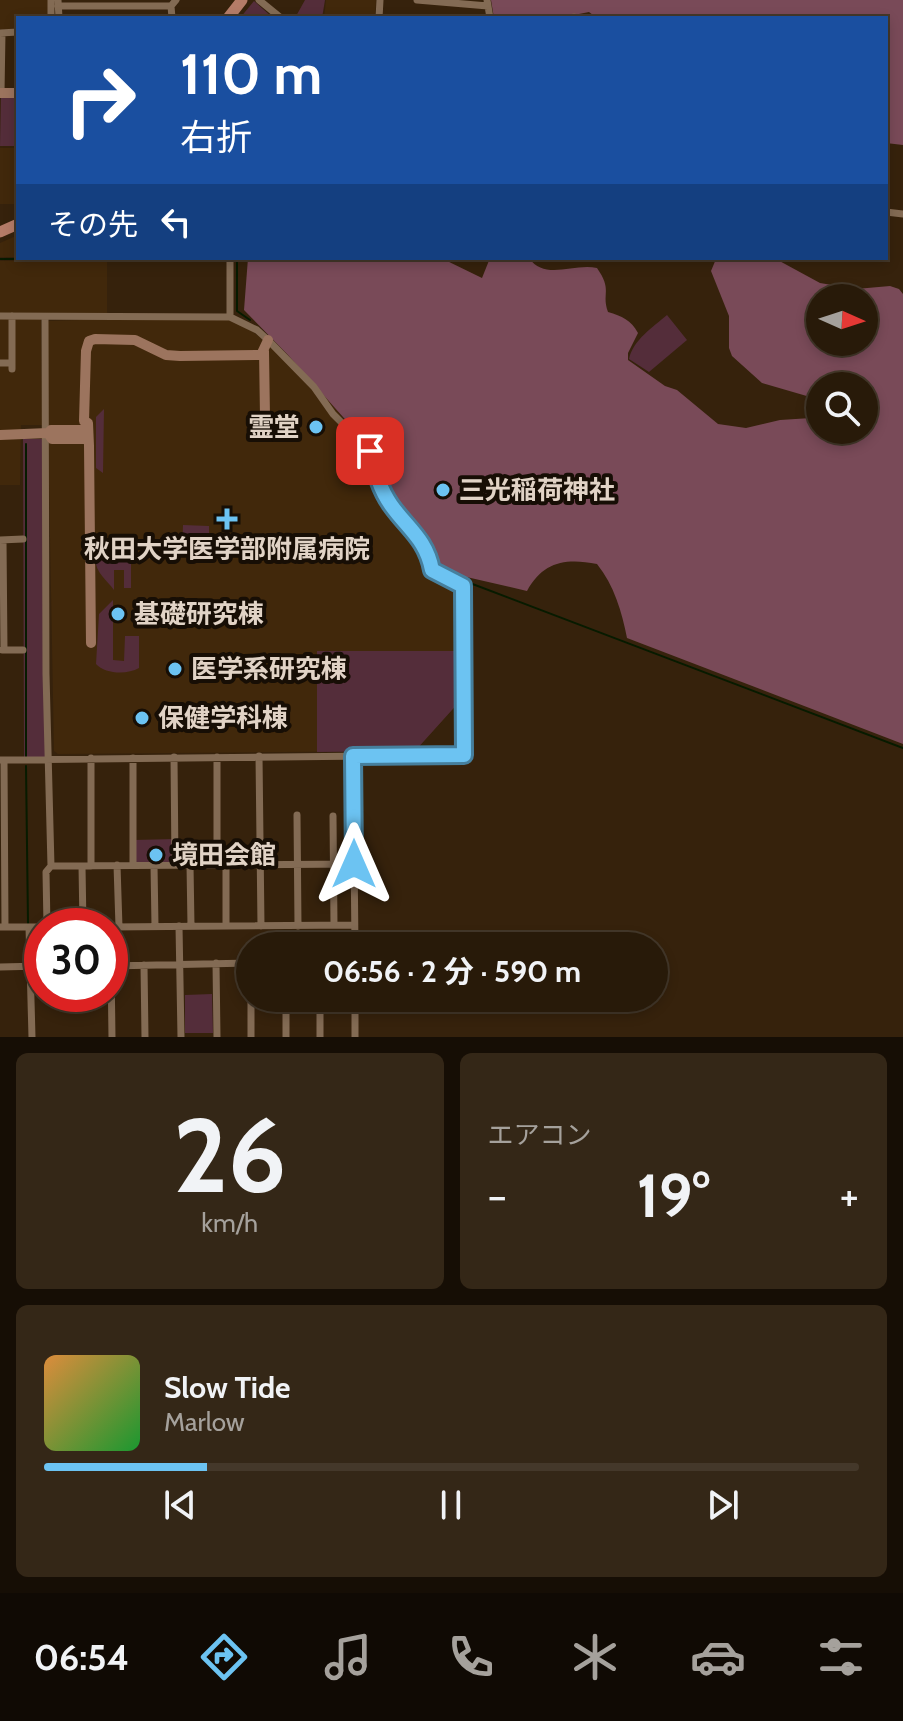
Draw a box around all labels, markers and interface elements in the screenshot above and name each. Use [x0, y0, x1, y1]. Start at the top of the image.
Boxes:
text: 110 m [180, 40, 322, 108]
icon: right [48, 48, 152, 152]
text: 右折 [180, 115, 252, 159]
icon: left [154, 200, 198, 244]
text: その先 [48, 206, 138, 243]
north arrow [806, 284, 878, 356]
map controls [806, 284, 878, 444]
button: search [806, 372, 878, 444]
place label: 霊堂 [248, 411, 300, 443]
pin [336, 417, 404, 485]
marker: 霊堂 [307, 418, 325, 436]
icon: arrive [348, 429, 392, 473]
place label: 三光稲荷神社 [459, 474, 615, 506]
marker: 三光稲荷神社 [434, 481, 452, 499]
marker: 秋田大学医学部附属病院 [216, 508, 238, 530]
place label: 秋田大学医学部附属病院 [84, 533, 370, 565]
place label: 基礎研究棟 [134, 598, 264, 630]
marker: 基礎研究棟 [109, 605, 127, 623]
place label: 医学系研究棟 [191, 653, 347, 685]
marker: 医学系研究棟 [166, 660, 184, 678]
place label: 保健学科棟 [158, 702, 288, 734]
marker: 保健学科棟 [133, 709, 151, 727]
position arrow [312, 822, 396, 906]
place label: 境田会館 [172, 839, 276, 871]
marker: 境田会館 [147, 846, 165, 864]
speed limit sign: 30 [24, 908, 128, 1012]
text: 06:56 · 2 分 · 590 m [323, 953, 581, 990]
text: 26 [173, 1092, 286, 1218]
text: エアコン [488, 1119, 592, 1151]
text: 19° [637, 1159, 710, 1232]
text: − [488, 1169, 507, 1222]
text: + [840, 1169, 859, 1222]
text: km/h [201, 1207, 258, 1239]
text: Slow Tide [164, 1369, 291, 1406]
text: Marlow [164, 1406, 245, 1438]
icon: previous [158, 1483, 202, 1527]
icon: pause [429, 1483, 473, 1527]
icon: next [701, 1483, 745, 1527]
icon: directions [196, 1629, 252, 1685]
icon: music [320, 1629, 376, 1685]
icon: phone [443, 1629, 499, 1685]
icon: climate [567, 1629, 623, 1685]
icon: car [690, 1629, 746, 1685]
icon: filters [813, 1629, 869, 1685]
text: 06:54 [34, 1635, 129, 1679]

